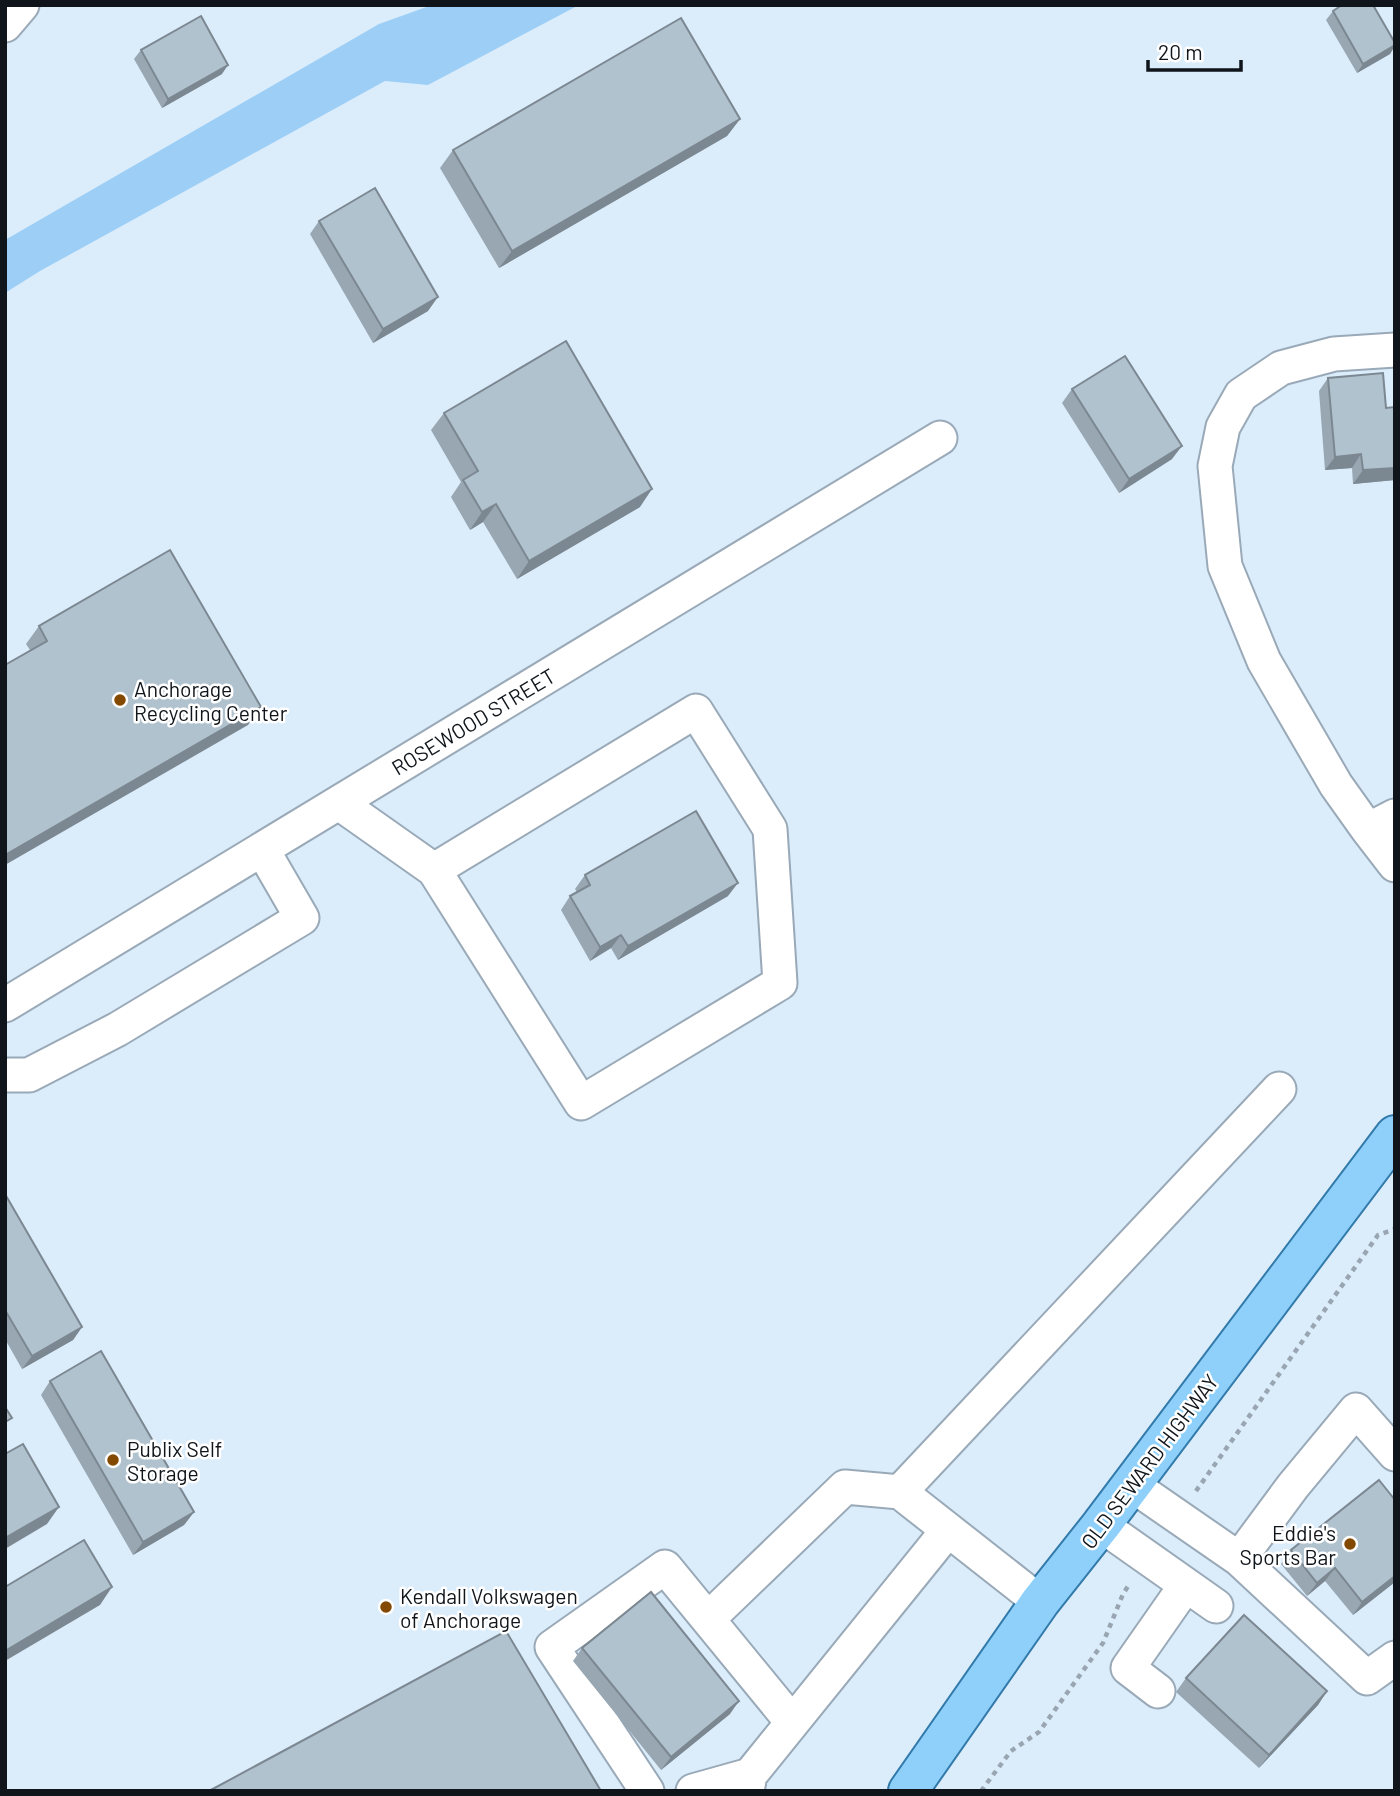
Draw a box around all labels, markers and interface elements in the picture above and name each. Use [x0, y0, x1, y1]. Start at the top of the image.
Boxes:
scale bar [1148, 28, 1241, 72]
text: 20 m [1158, 39, 1203, 64]
street label: ROSEWOOD STREET [387, 662, 559, 780]
place label: Anchorage Recycling Center [134, 676, 288, 725]
marker: Anchorage Recycling Center [112, 692, 128, 708]
street label: OLD SEWARD HIGHWAY [1075, 1369, 1223, 1553]
place label: Publix Self Storage [127, 1436, 222, 1485]
marker: Publix Self Storage [105, 1452, 121, 1468]
place label: Eddie's Sports Bar [1240, 1520, 1336, 1569]
marker: Eddie's Sports Bar [1342, 1536, 1358, 1552]
place label: Kendall Volkswagen of Anchorage [400, 1583, 578, 1632]
marker: Kendall Volkswagen of Anchorage [378, 1599, 394, 1615]

